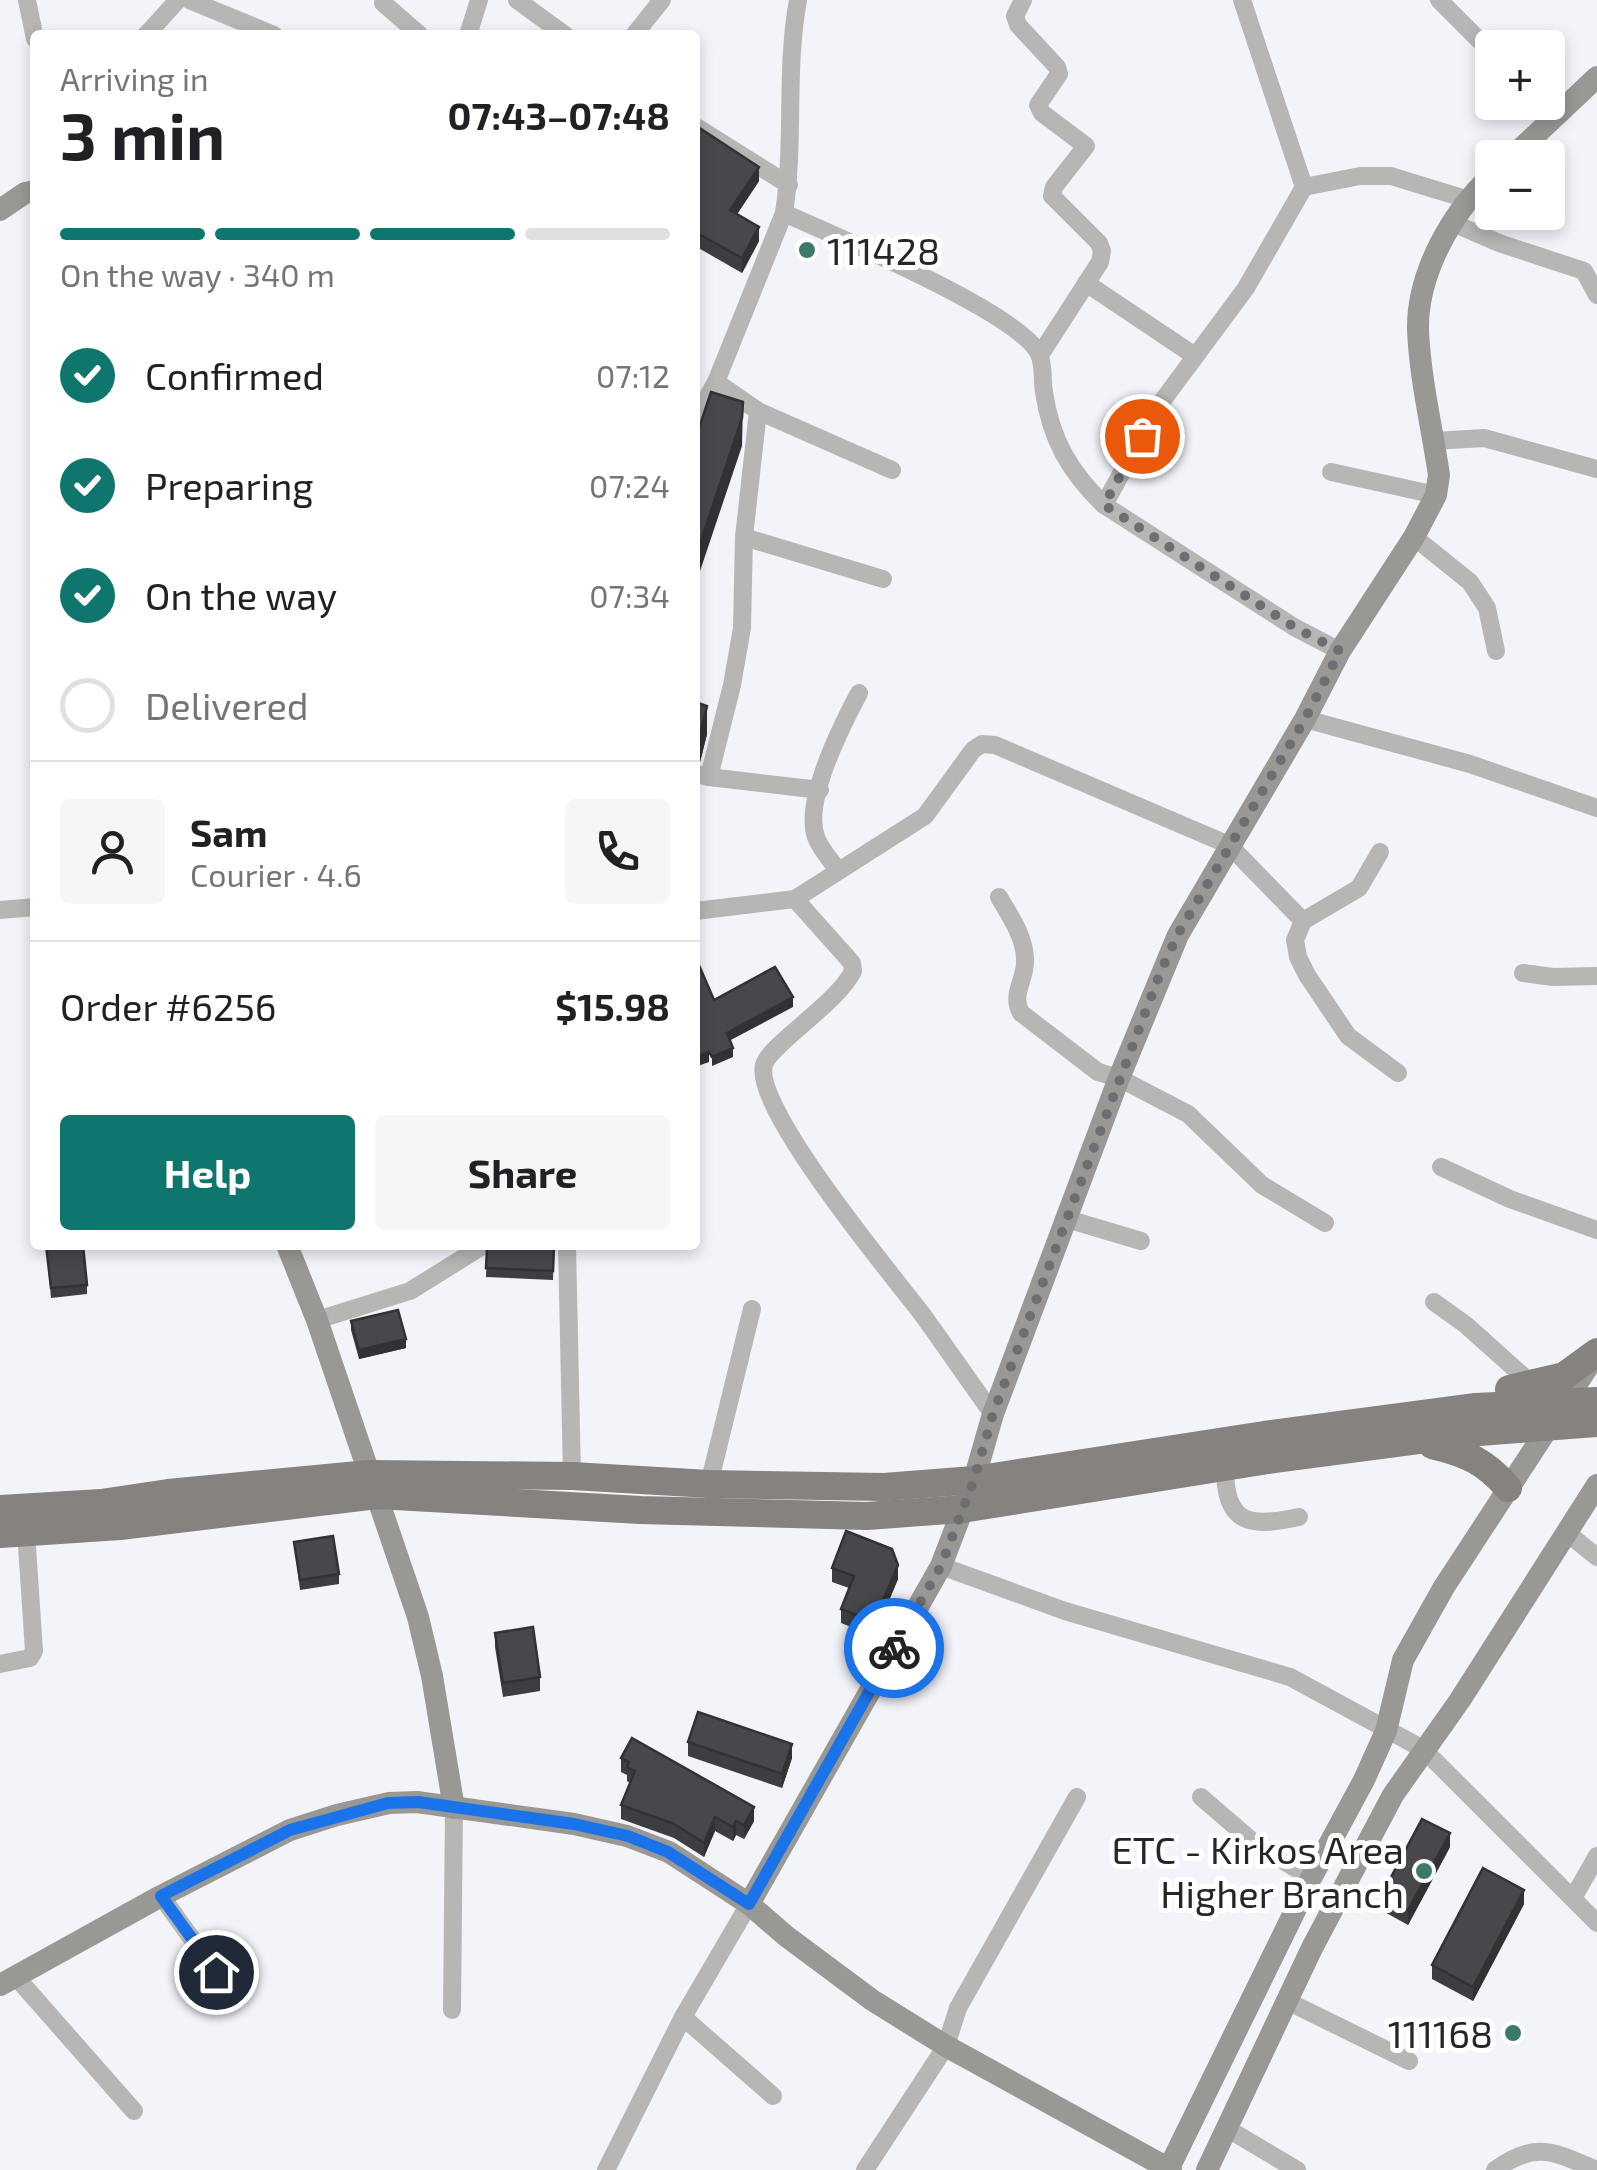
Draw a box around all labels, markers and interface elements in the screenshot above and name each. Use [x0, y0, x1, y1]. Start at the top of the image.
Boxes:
map controls [1475, 30, 1565, 230]
button: + [1475, 30, 1565, 120]
text: Arriving in [60, 59, 209, 97]
text: 07:43–07:48 [447, 92, 670, 138]
text: 3 min [60, 95, 225, 173]
button: − [1475, 140, 1565, 230]
place label: 111428 [827, 227, 940, 273]
marker: 111428 [796, 239, 818, 261]
text: On the way · 340 m [60, 255, 335, 293]
icon: check [60, 348, 115, 403]
text: Confirmed [145, 352, 324, 398]
text: 07:12 [596, 356, 670, 394]
pin [1100, 394, 1185, 479]
icon: bag [1115, 409, 1170, 464]
icon: check [60, 458, 115, 513]
text: Preparing [145, 462, 313, 508]
text: 07:24 [589, 466, 670, 504]
icon: check [60, 568, 115, 623]
text: On the way [145, 572, 337, 618]
text: 07:34 [589, 576, 670, 614]
text: Delivered [145, 682, 309, 728]
button: person [60, 799, 165, 904]
button: phone [565, 799, 670, 904]
text: Sam [190, 809, 267, 855]
text: Courier · 4.6 [190, 855, 362, 893]
text: Order #6256 [60, 983, 277, 1029]
text: $15.98 [555, 983, 670, 1029]
button: Help [60, 1115, 355, 1230]
button: Share [375, 1115, 670, 1230]
courier [844, 1598, 944, 1698]
icon: bike [867, 1621, 922, 1676]
place label: ETC - Kirkos Area Higher Branch [1112, 1826, 1404, 1916]
marker: ETC - Kirkos Area Higher Branch [1413, 1860, 1435, 1882]
pin [174, 1930, 259, 2015]
icon: home [189, 1945, 244, 2000]
place label: 111168 [1388, 2010, 1493, 2056]
marker: 111168 [1502, 2022, 1524, 2044]

